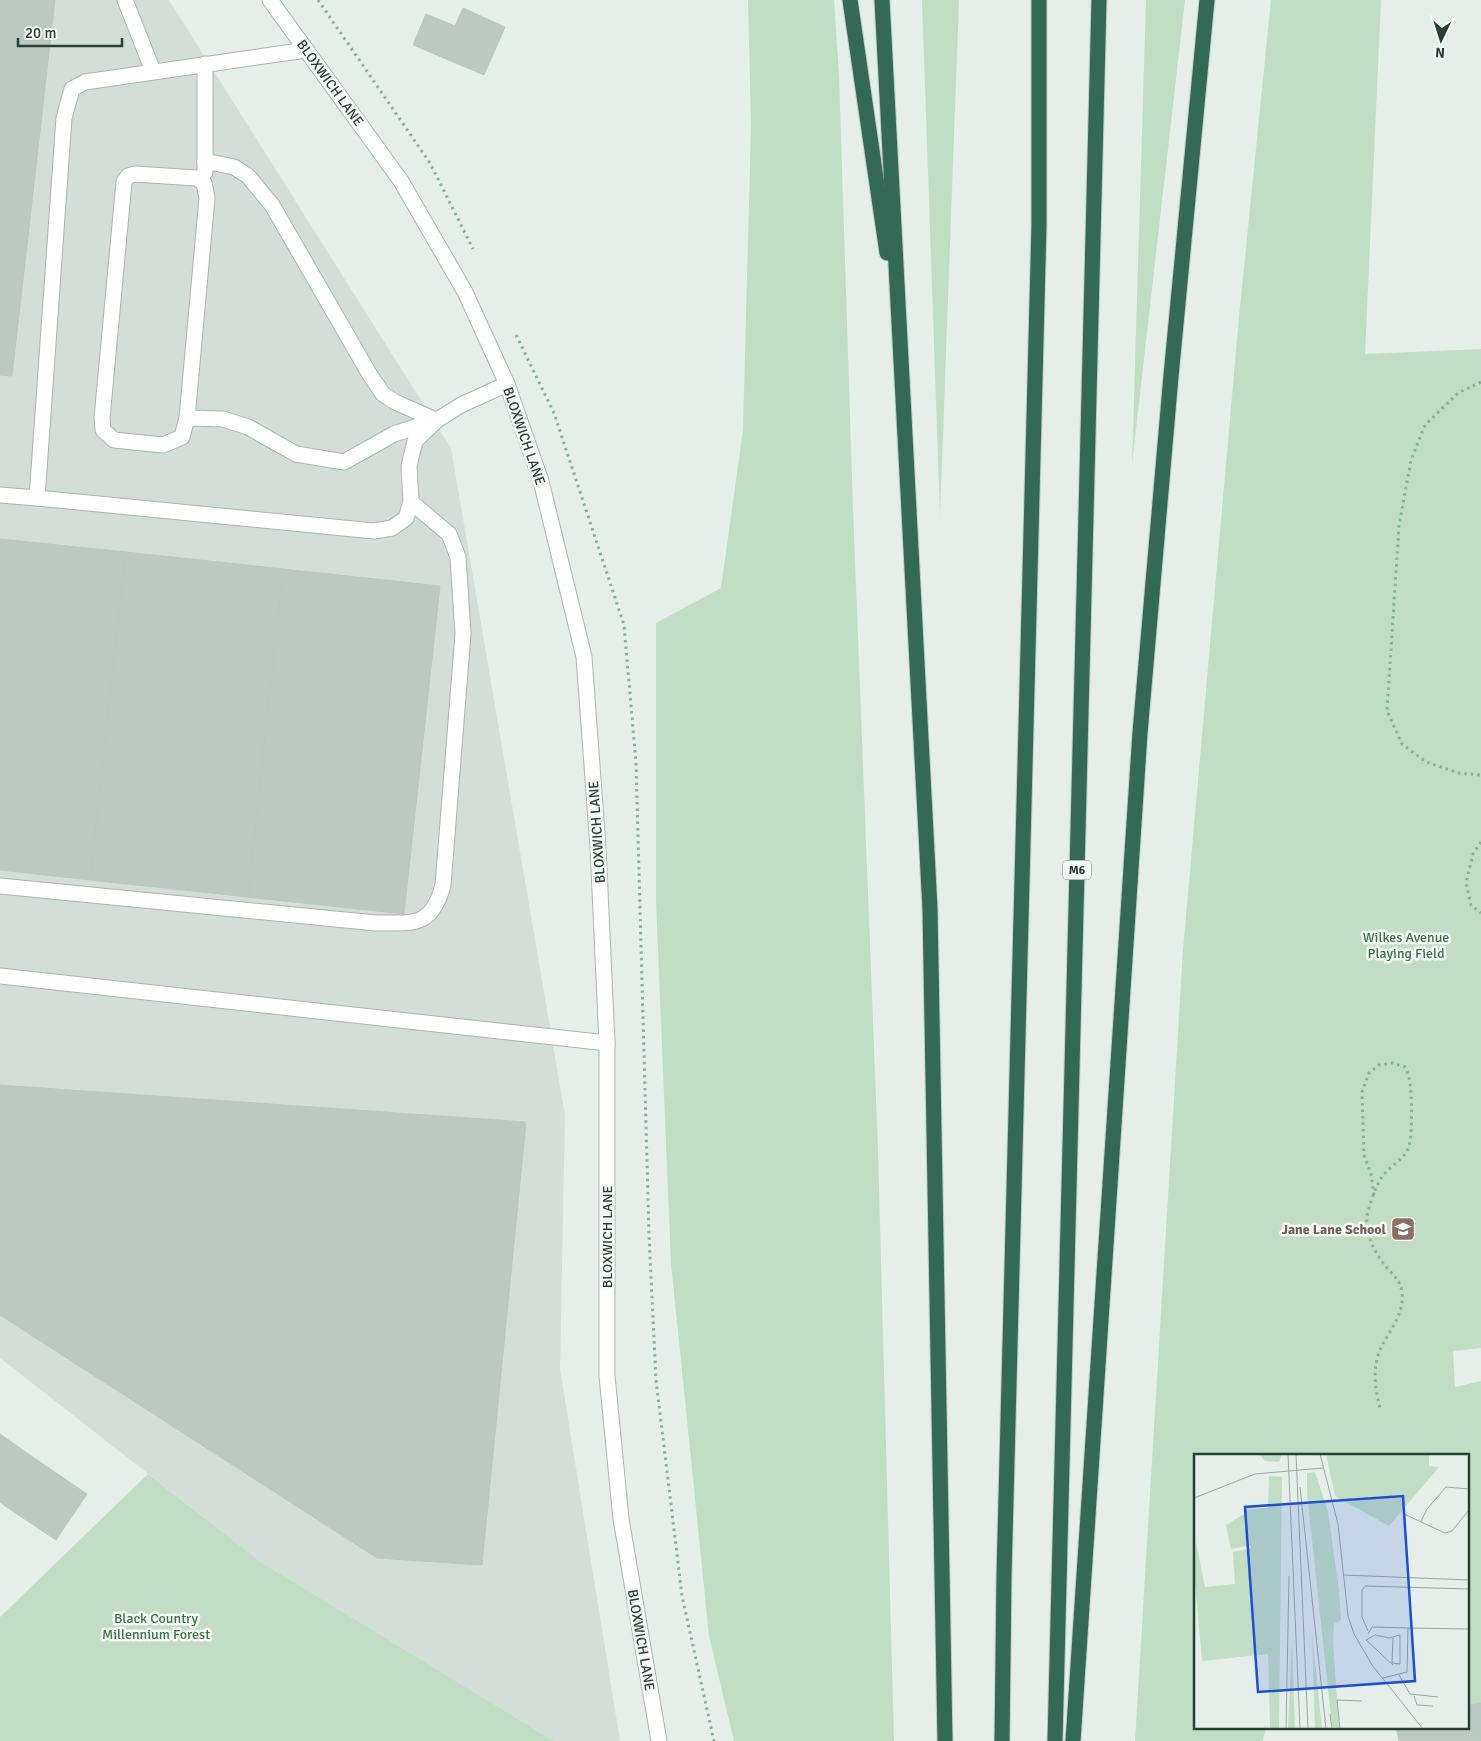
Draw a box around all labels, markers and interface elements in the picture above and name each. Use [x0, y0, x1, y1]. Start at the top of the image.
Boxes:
scale bar [18, 15, 121, 47]
north arrow [1416, 15, 1466, 65]
text: 20 m [25, 24, 56, 42]
street label: BLOXWICH LANE [293, 36, 367, 130]
text: N [1435, 44, 1446, 61]
street label: BLOXWICH LANE [499, 385, 549, 487]
street label: BLOXWICH LANE [585, 780, 609, 884]
road number: M6 [1063, 860, 1091, 880]
park label: Wilkes Avenue Playing Field [1363, 929, 1449, 962]
street label: BLOXWICH LANE [599, 1186, 616, 1288]
school or university icon: Jane Lane School [1390, 1216, 1416, 1242]
place label: Jane Lane School [1282, 1221, 1387, 1238]
inset map [1194, 1454, 1468, 1728]
street label: BLOXWICH LANE [624, 1588, 658, 1692]
park label: Black Country Millennium Forest [102, 1610, 210, 1643]

